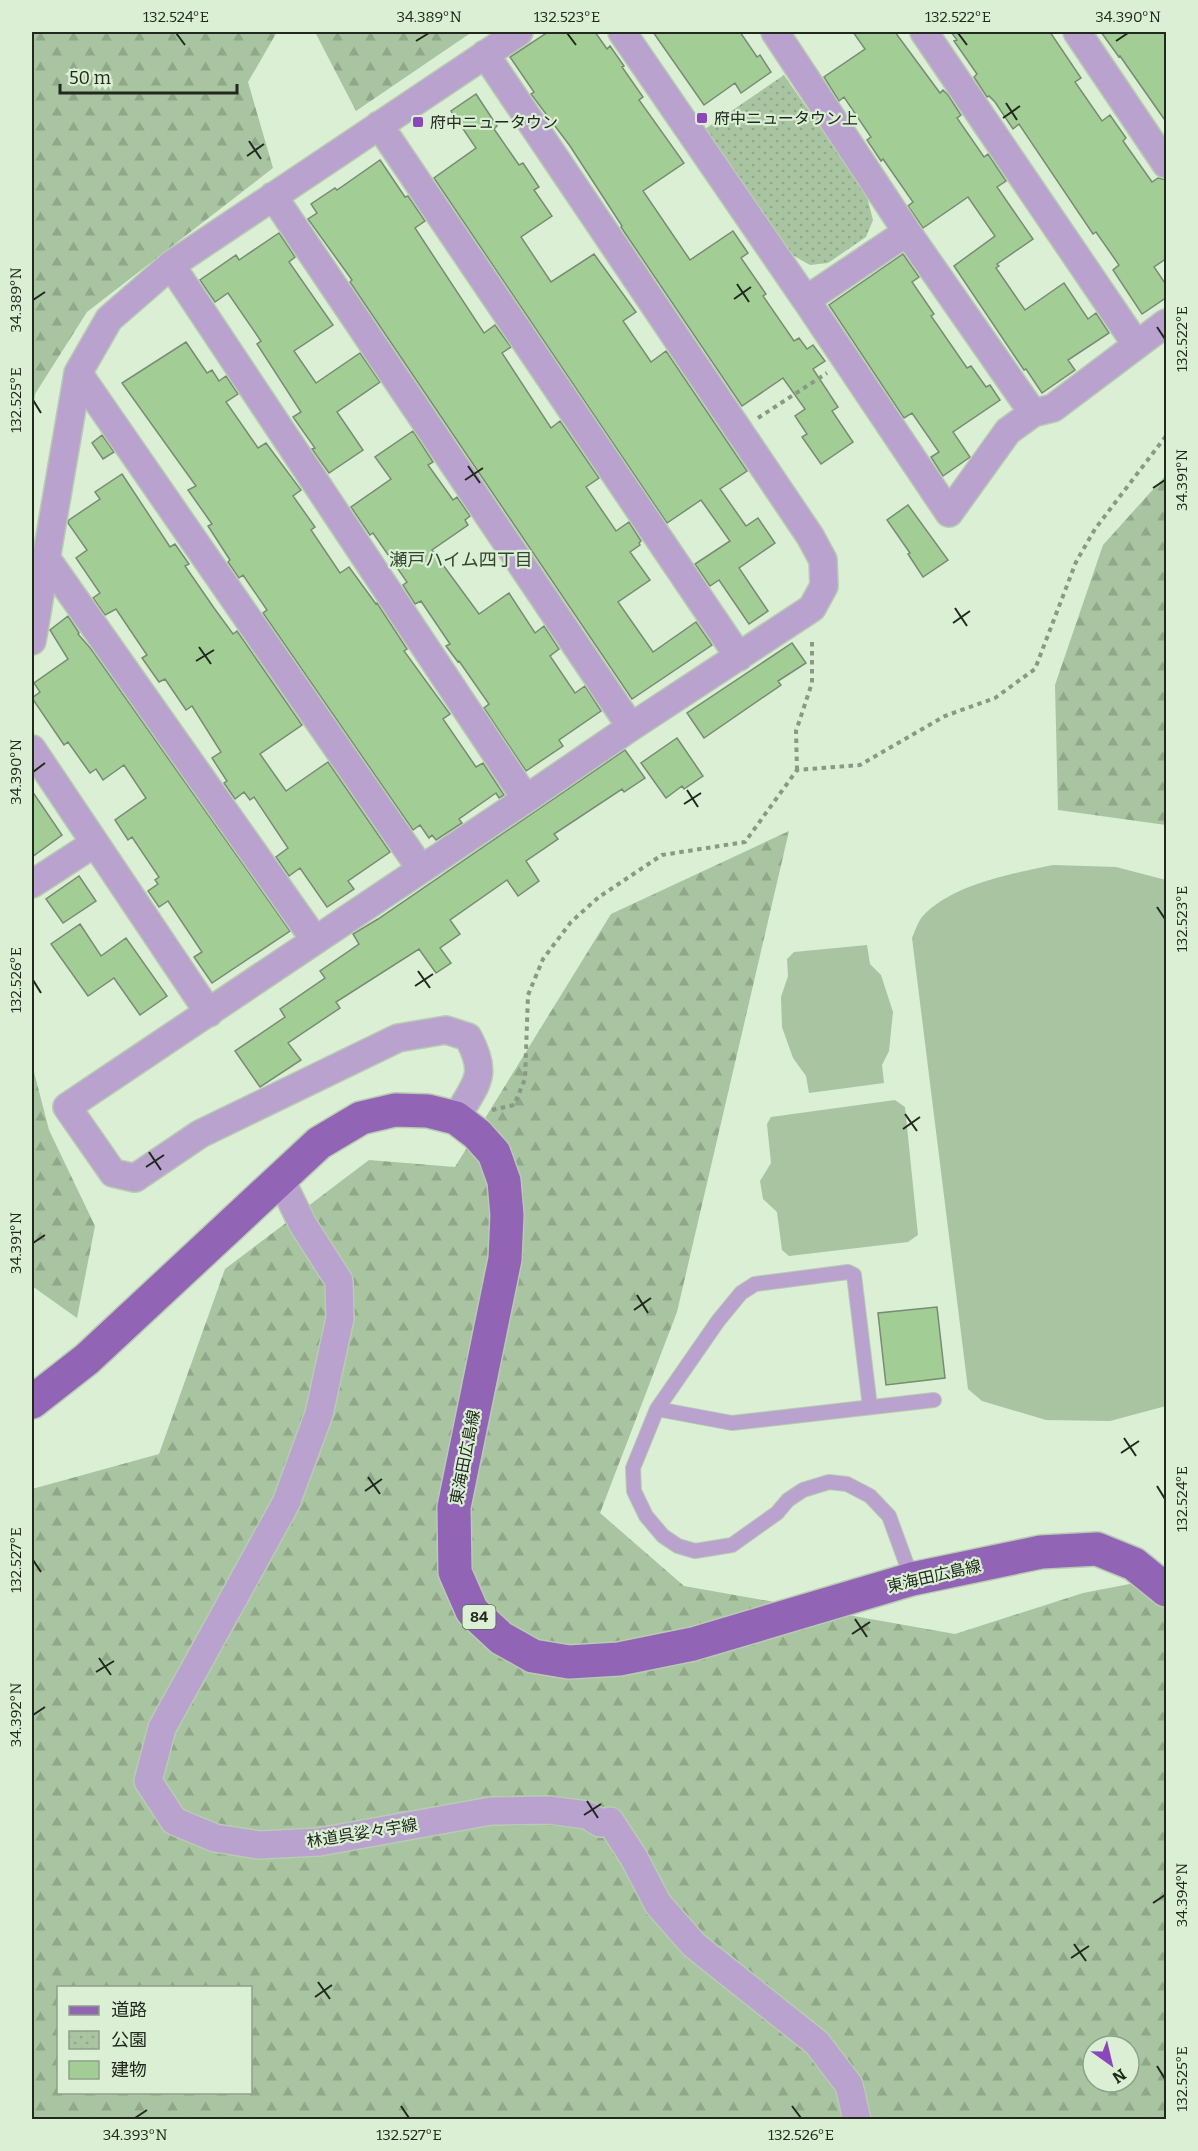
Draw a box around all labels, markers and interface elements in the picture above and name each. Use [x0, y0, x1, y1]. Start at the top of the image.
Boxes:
text: 132.524°E [143, 8, 209, 26]
text: 34.389°N [396, 8, 462, 26]
text: 132.523°E [534, 8, 600, 26]
text: 132.522°E [925, 8, 991, 26]
text: 34.390°N [1095, 8, 1161, 26]
scale bar [60, 57, 237, 95]
text: 50 m [69, 67, 111, 89]
place label: 府中ニュータウン上 [714, 109, 858, 128]
marker: 府中ニュータウン上 [695, 111, 709, 125]
place label: 府中ニュータウン [430, 113, 558, 132]
marker: 府中ニュータウン [411, 115, 425, 129]
text: 34.389°N [7, 267, 25, 333]
text: 132.522°E [1173, 306, 1191, 372]
text: 132.525°E [7, 367, 25, 433]
text: 34.391°N [1173, 449, 1191, 511]
district label: 瀬戸ハイム四丁目 [389, 549, 533, 571]
text: 34.390°N [7, 739, 25, 805]
text: 132.523°E [1173, 886, 1191, 952]
text: 132.526°E [7, 947, 25, 1013]
text: 34.391°N [7, 1212, 25, 1274]
street label: 東海田広島線 [447, 1408, 483, 1506]
text: 132.524°E [1173, 1466, 1191, 1532]
text: 132.527°E [7, 1527, 25, 1593]
street label: 東海田広島線 [885, 1556, 983, 1596]
road number: 84 [462, 1605, 496, 1629]
text: 34.392°N [7, 1683, 25, 1747]
street label: 林道呉娑々宇線 [305, 1815, 419, 1851]
text: 34.394°N [1173, 1863, 1191, 1927]
legend [57, 1986, 252, 2094]
text: 道路 [111, 1999, 147, 2021]
text: 公園 [111, 2029, 147, 2051]
north arrow [1081, 2034, 1141, 2094]
text: 132.525°E [1173, 2046, 1191, 2112]
text: 建物 [111, 2059, 147, 2081]
text: N [1109, 2065, 1130, 2087]
text: 34.393°N [103, 2126, 167, 2144]
text: 132.527°E [376, 2126, 442, 2144]
text: 132.526°E [768, 2126, 834, 2144]

